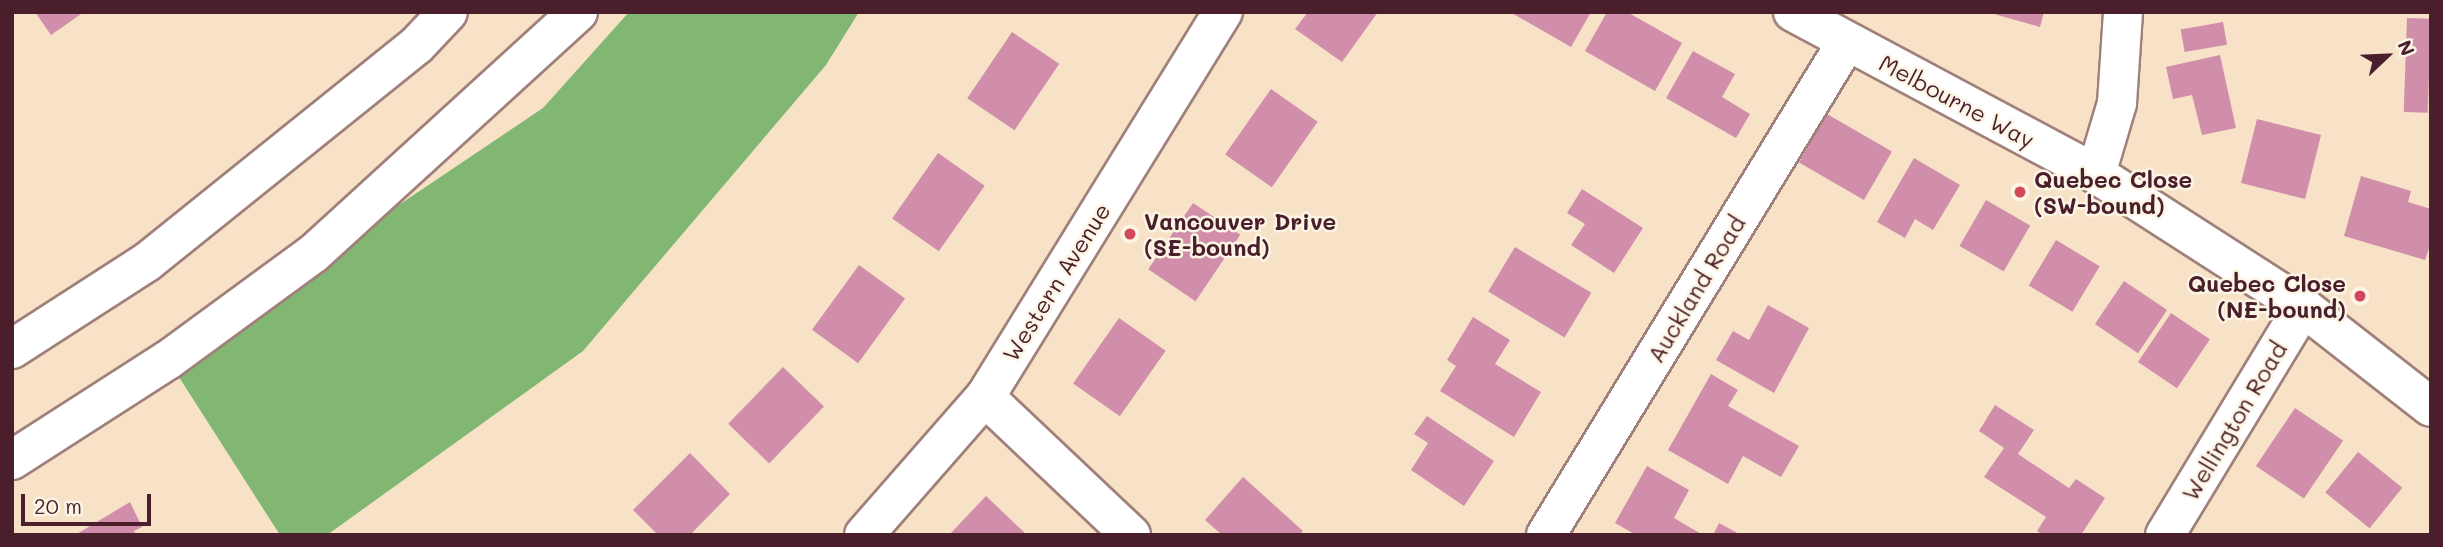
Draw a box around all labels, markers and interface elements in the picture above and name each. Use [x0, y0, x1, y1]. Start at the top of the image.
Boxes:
north arrow [2352, 21, 2422, 91]
text: N [2392, 36, 2421, 59]
street label: Melbourne Way [1875, 49, 2039, 153]
place label: Quebec Close (SW-bound) [2034, 165, 2192, 219]
marker: Quebec Close (SW-bound) [2012, 184, 2028, 200]
street label: Western Avenue [996, 198, 1116, 366]
place label: Vancouver Drive (SE-bound) [1144, 207, 1336, 261]
street label: Auckland Road [1641, 211, 1751, 367]
marker: Vancouver Drive (SE-bound) [1122, 226, 1138, 242]
place label: Quebec Close (NE-bound) [2188, 269, 2346, 323]
marker: Quebec Close (NE-bound) [2352, 288, 2368, 304]
street label: Wellington Road [2176, 337, 2292, 505]
scale bar [24, 480, 154, 524]
text: 20 m [34, 492, 82, 519]

